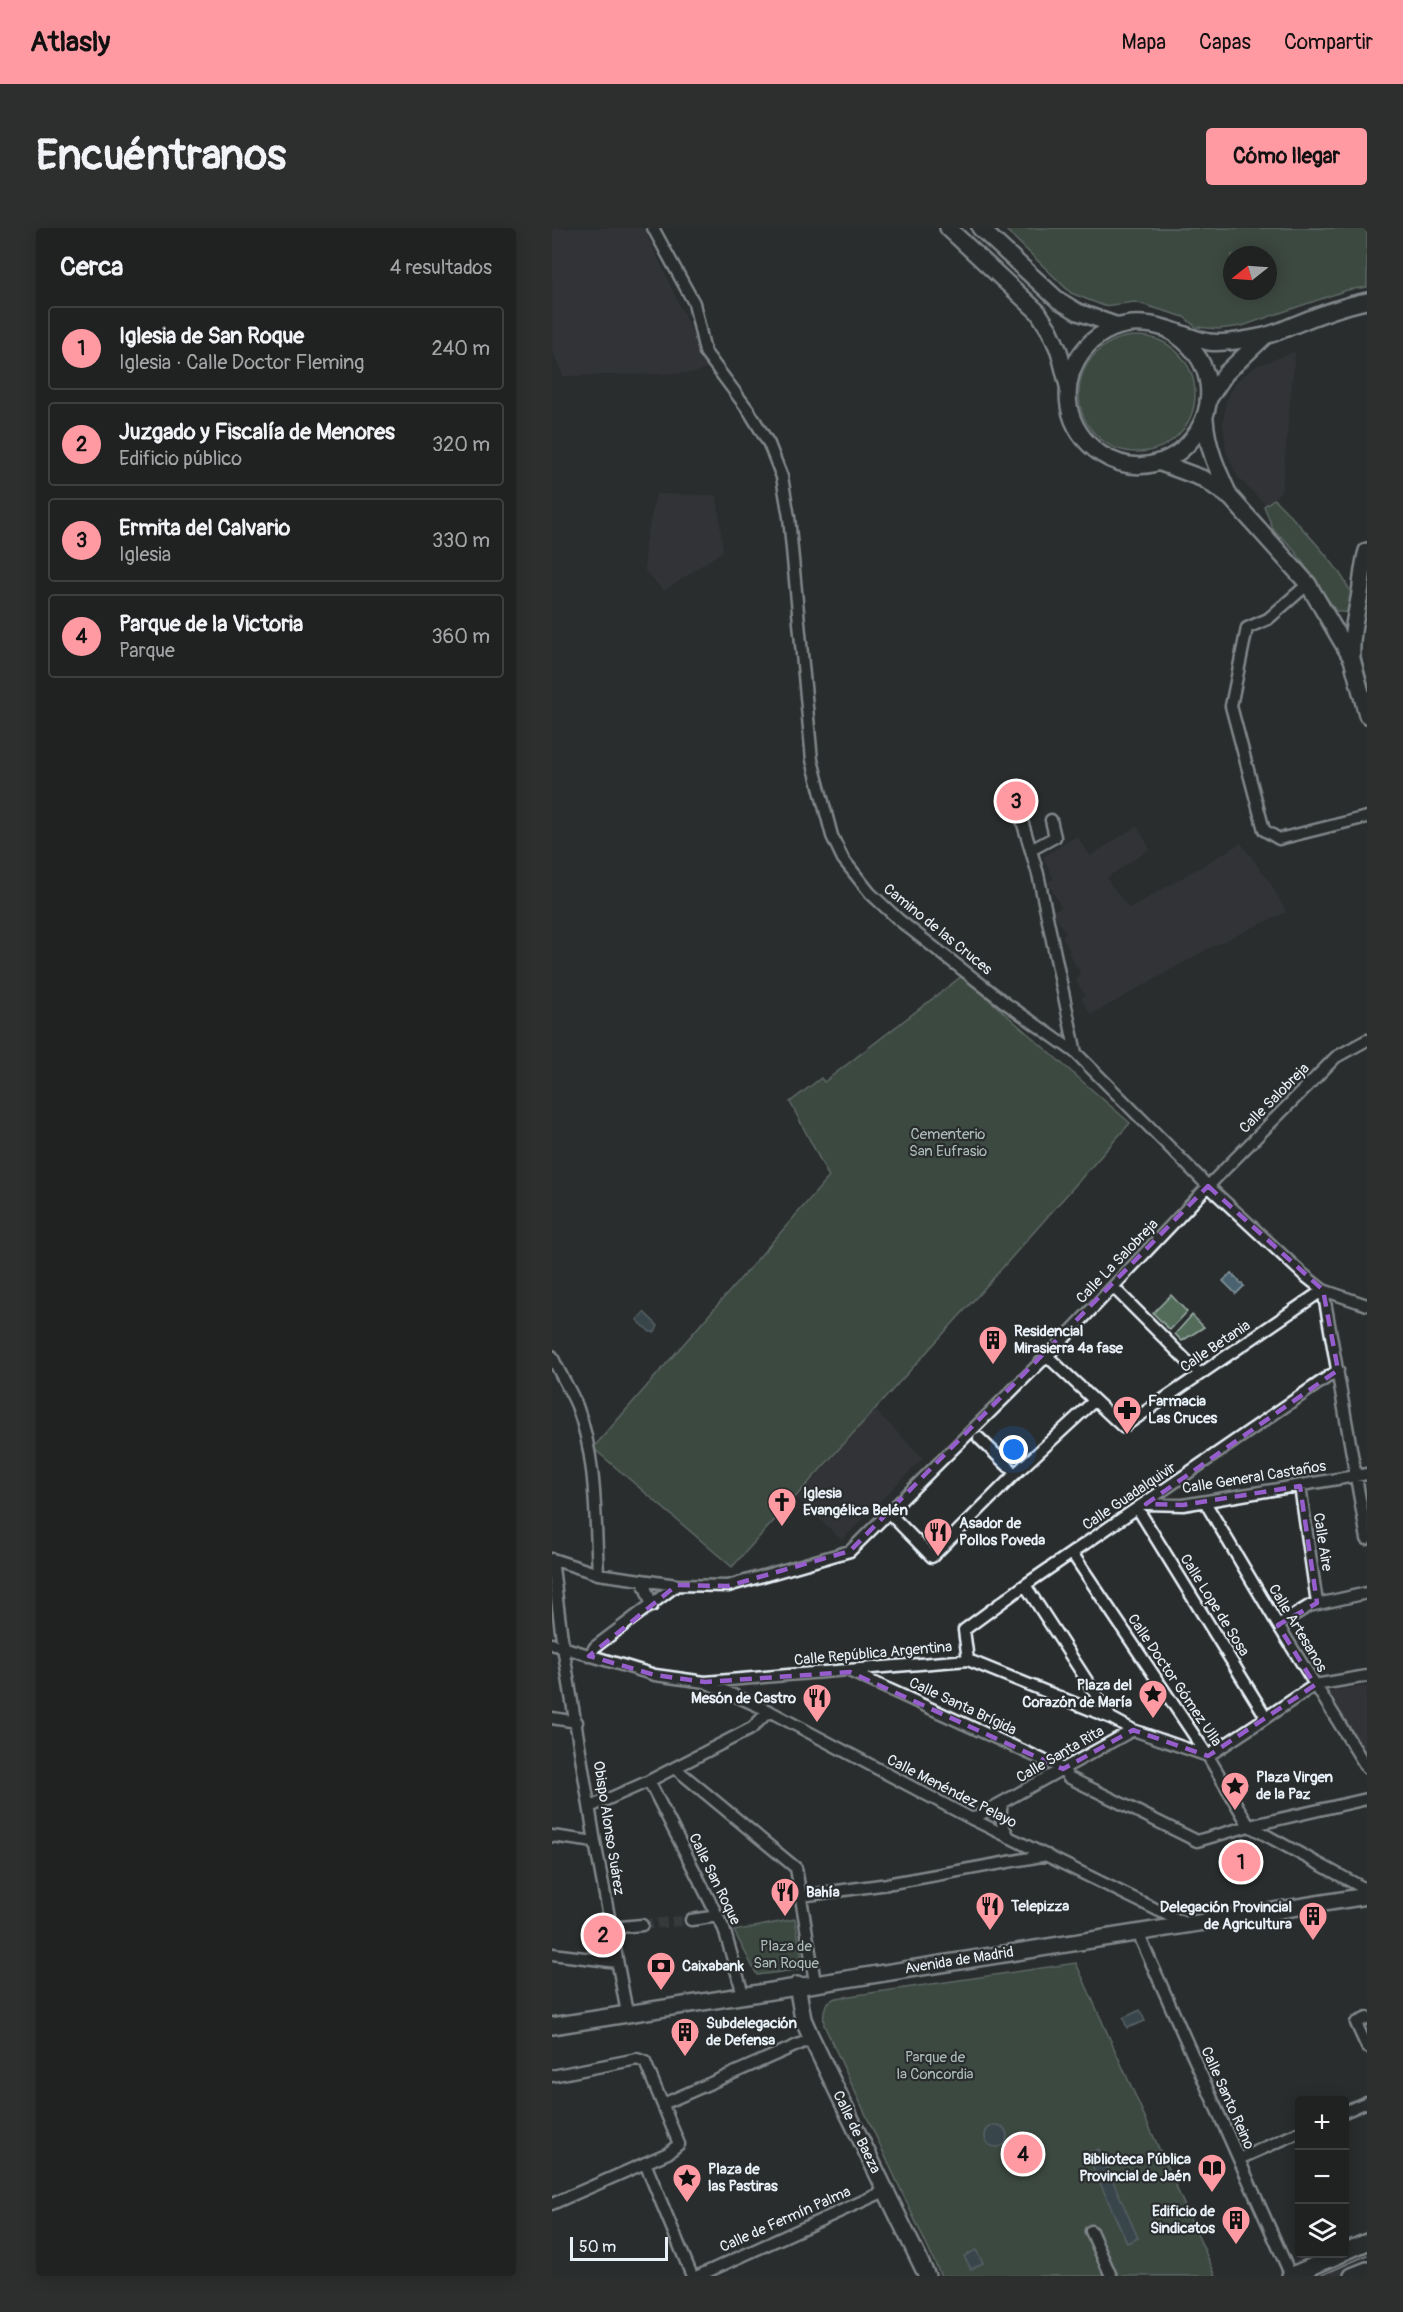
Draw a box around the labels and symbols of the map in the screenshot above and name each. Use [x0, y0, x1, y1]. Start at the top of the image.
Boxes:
north arrow [1223, 246, 1277, 300]
pin: 3 [996, 778, 1036, 824]
street label: Camino de las Cruces [879, 880, 996, 979]
street label: Calle Salobreja [1235, 1059, 1313, 1137]
park label: Cementerio San Eufrasio [909, 1125, 987, 1161]
street label: Calle La Salobreja [1072, 1215, 1163, 1308]
street label: Calle Betania [1177, 1316, 1254, 1377]
place label: Residencial Mirasierra 4ª fase [1014, 1322, 1124, 1358]
building icon: Residencial Mirasierra 4ª fase [977, 1324, 1009, 1366]
place label: Farmacia Las Cruces [1148, 1392, 1218, 1428]
pharmacy icon: Farmacia Las Cruces [1111, 1394, 1143, 1436]
your location [999, 1435, 1028, 1464]
street label: Calle General Castaños [1181, 1457, 1328, 1498]
street label: Calle Guadalquivir [1079, 1458, 1180, 1535]
place label: Iglesia Evangélica Belén [803, 1484, 909, 1520]
church icon: Iglesia Evangélica Belén [766, 1486, 798, 1528]
street label: Calle Aire [1309, 1512, 1337, 1573]
place label: Asador de Pollos Poveda [959, 1514, 1045, 1550]
restaurant icon: Asador de Pollos Poveda [922, 1516, 954, 1558]
street label: Calle Lope de Sosa [1176, 1551, 1254, 1660]
street label: Calle Artesanos [1264, 1581, 1331, 1676]
street label: Calle Doctor Gómez Ulla [1123, 1610, 1226, 1750]
street label: Calle República Argentina [793, 1637, 953, 1670]
street label: Calle Santa Brígida [906, 1673, 1020, 1740]
place label: Plaza del Corazón de María [1022, 1676, 1132, 1712]
place icon: Plaza del Corazón de María [1137, 1678, 1169, 1720]
restaurant icon: Mesón de Castro [801, 1682, 833, 1724]
place label: Mesón de Castro [691, 1689, 796, 1708]
street label: Calle Santa Rita [1013, 1722, 1108, 1787]
street label: Calle Menéndez Pelayo [884, 1750, 1020, 1832]
street label: Obispo Alonso Suárez [589, 1760, 629, 1897]
place label: Plaza Virgen de la Paz [1256, 1768, 1334, 1804]
place icon: Plaza Virgen de la Paz [1219, 1770, 1251, 1812]
street label: Calle San Roque [684, 1830, 745, 1929]
pin: 1 [1222, 1840, 1260, 1884]
restaurant icon: Bahía [769, 1876, 801, 1918]
place label: Bahía [806, 1883, 840, 1902]
restaurant icon: Telepizza [974, 1890, 1006, 1932]
place label: Telepizza [1010, 1897, 1069, 1916]
place label: Delegación Provincial de Agricultura [1160, 1898, 1292, 1934]
building icon: Delegación Provincial de Agricultura [1297, 1900, 1329, 1942]
pin: 2 [584, 1912, 622, 1958]
park label: Plaza de San Roque [753, 1937, 819, 1973]
street label: Avenida de Madrid [903, 1943, 1015, 1978]
bank icon: Caixabank [645, 1950, 677, 1992]
place label: Caixabank [682, 1957, 745, 1976]
place label: Subdelegación de Defensa [706, 2014, 798, 2050]
building icon: Subdelegación de Defensa [669, 2016, 701, 2058]
street label: Calle Santo Reino [1196, 2044, 1259, 2153]
park label: Parque de la Concordia [896, 2048, 974, 2084]
street label: Calle de Baeza [828, 2088, 885, 2177]
pin: 4 [1004, 2132, 1042, 2176]
place label: Biblioteca Pública Provincial de Jaén [1079, 2150, 1191, 2186]
library icon: Biblioteca Pública Provincial de Jaén [1196, 2152, 1228, 2194]
place label: Plaza de las Pastiras [708, 2160, 778, 2196]
place icon: Plaza de las Pastiras [671, 2162, 703, 2204]
street label: Calle de Fermín Palma [717, 2182, 854, 2257]
place label: Edificio de Sindicatos [1150, 2202, 1216, 2238]
building icon: Edificio de Sindicatos [1220, 2204, 1252, 2246]
scale bar [570, 2234, 668, 2262]

